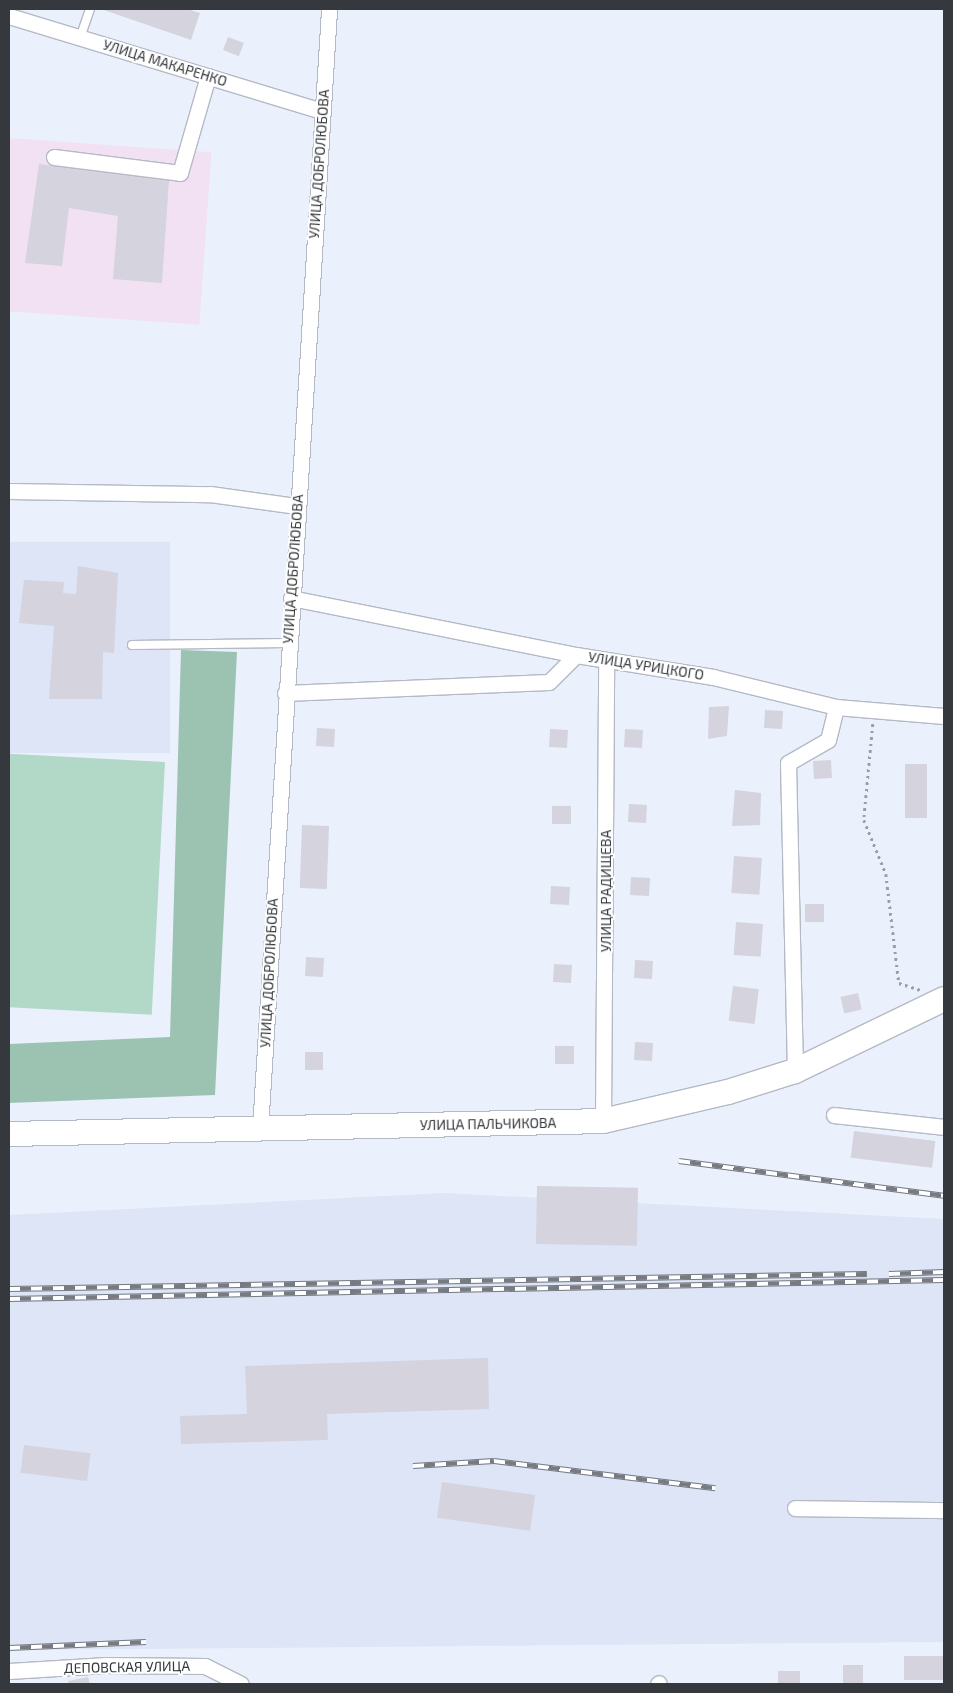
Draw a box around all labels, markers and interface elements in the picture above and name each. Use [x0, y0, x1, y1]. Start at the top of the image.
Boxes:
street label: УЛИЦА МАКАРЕНКО [101, 36, 229, 90]
street label: УЛИЦА ДОБРОЛЮБОВА [305, 89, 333, 239]
street label: УЛИЦА ДОБРОЛЮБОВА [279, 494, 307, 644]
street label: УЛИЦА УРИЦКОГО [587, 649, 705, 683]
street label: УЛИЦА РАДИЩЕВА [598, 830, 614, 952]
street label: УЛИЦА ДОБРОЛЮБОВА [257, 898, 281, 1048]
street label: УЛИЦА ПАЛЬЧИКОВА [420, 1114, 556, 1134]
street label: ДЕПОВСКАЯ УЛИЦА [64, 1658, 190, 1676]

